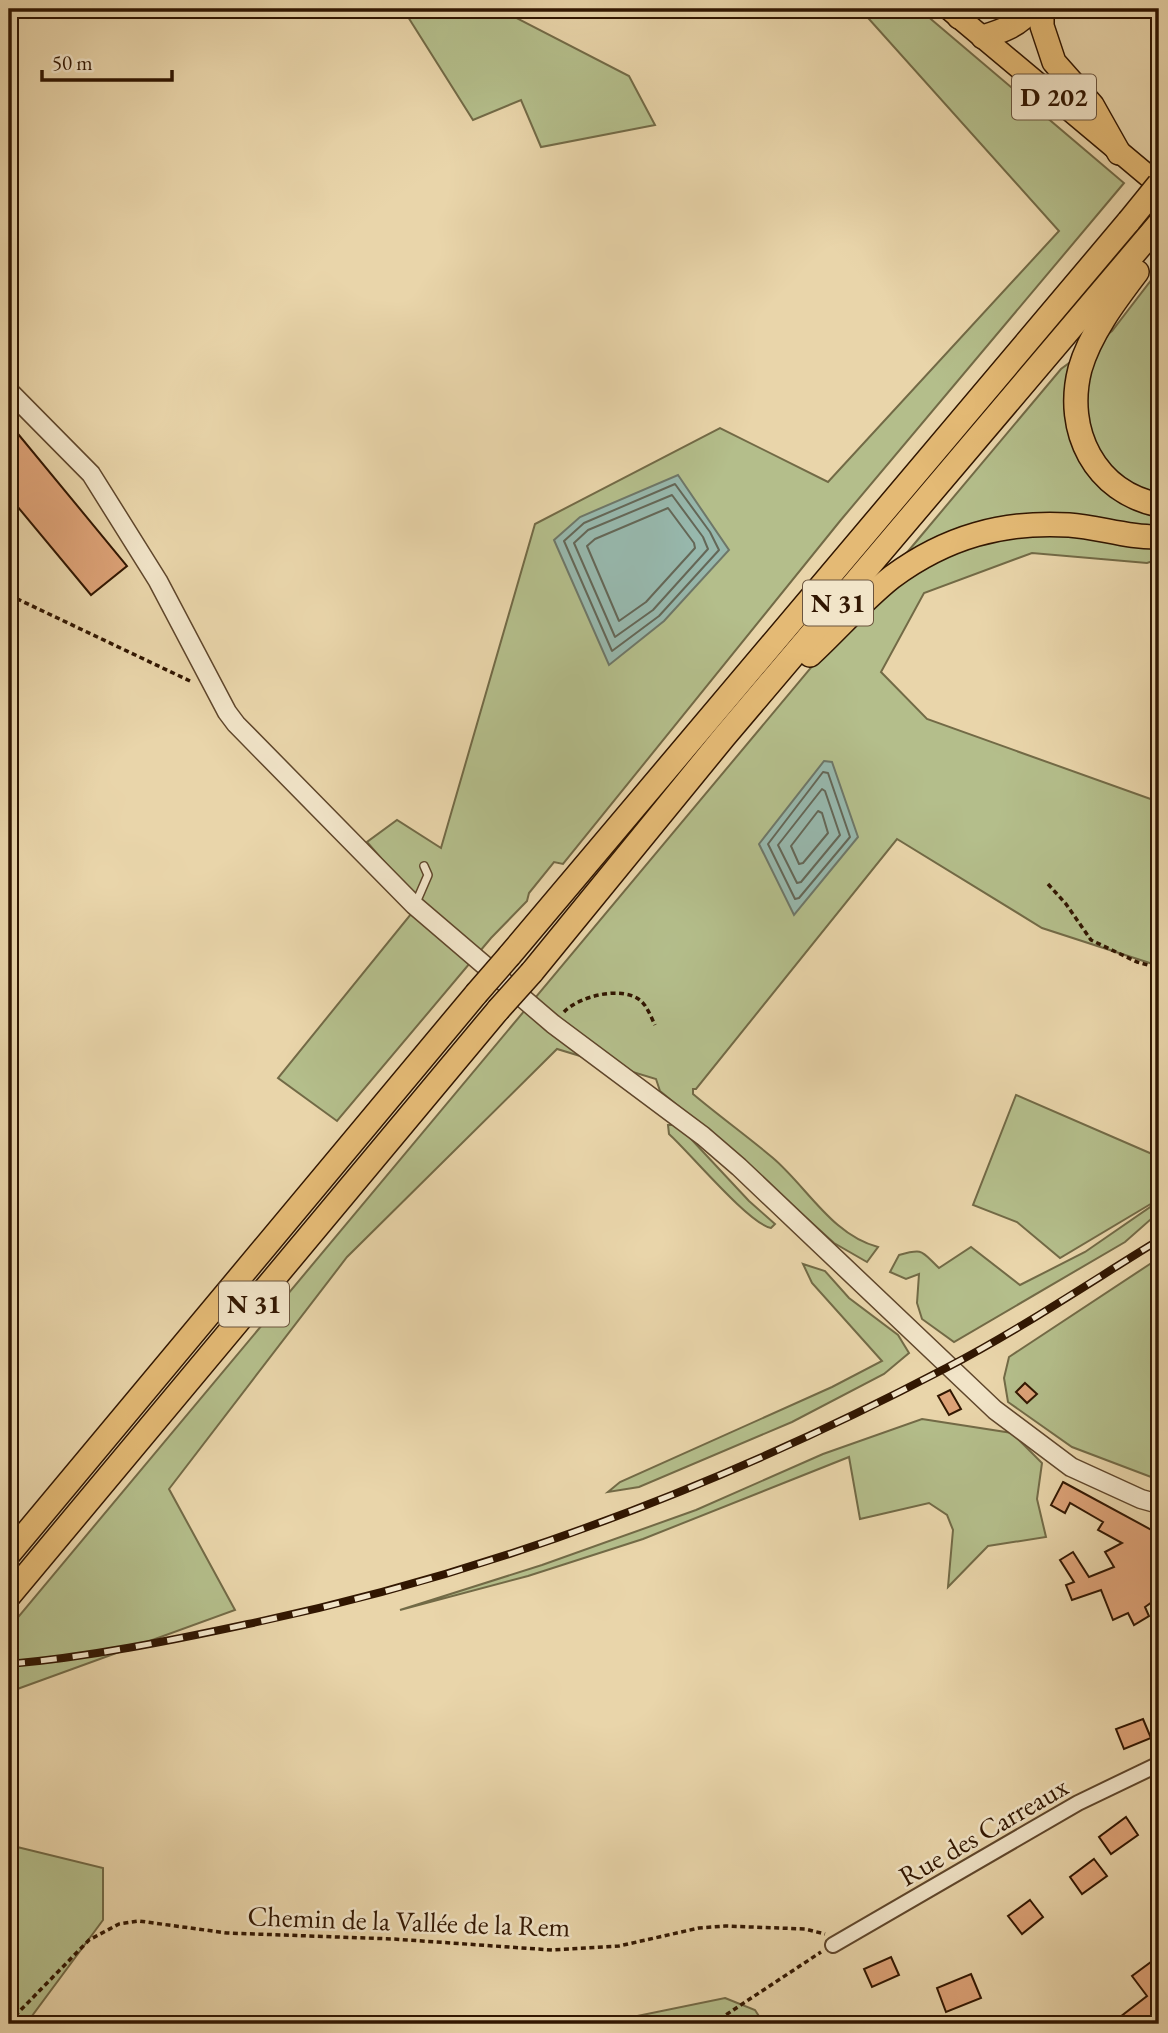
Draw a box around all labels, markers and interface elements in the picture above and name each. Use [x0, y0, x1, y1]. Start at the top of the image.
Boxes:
scale bar [42, 38, 172, 82]
text: 50 m [52, 49, 93, 76]
road number: D 202 [1012, 74, 1096, 120]
road number: N 31 [803, 580, 873, 625]
road number: N 31 [219, 1282, 289, 1326]
street label: Rue des Carreaux [892, 1768, 1074, 1894]
street label: Chemin de la Vallée de la Rem [247, 1897, 571, 1945]

